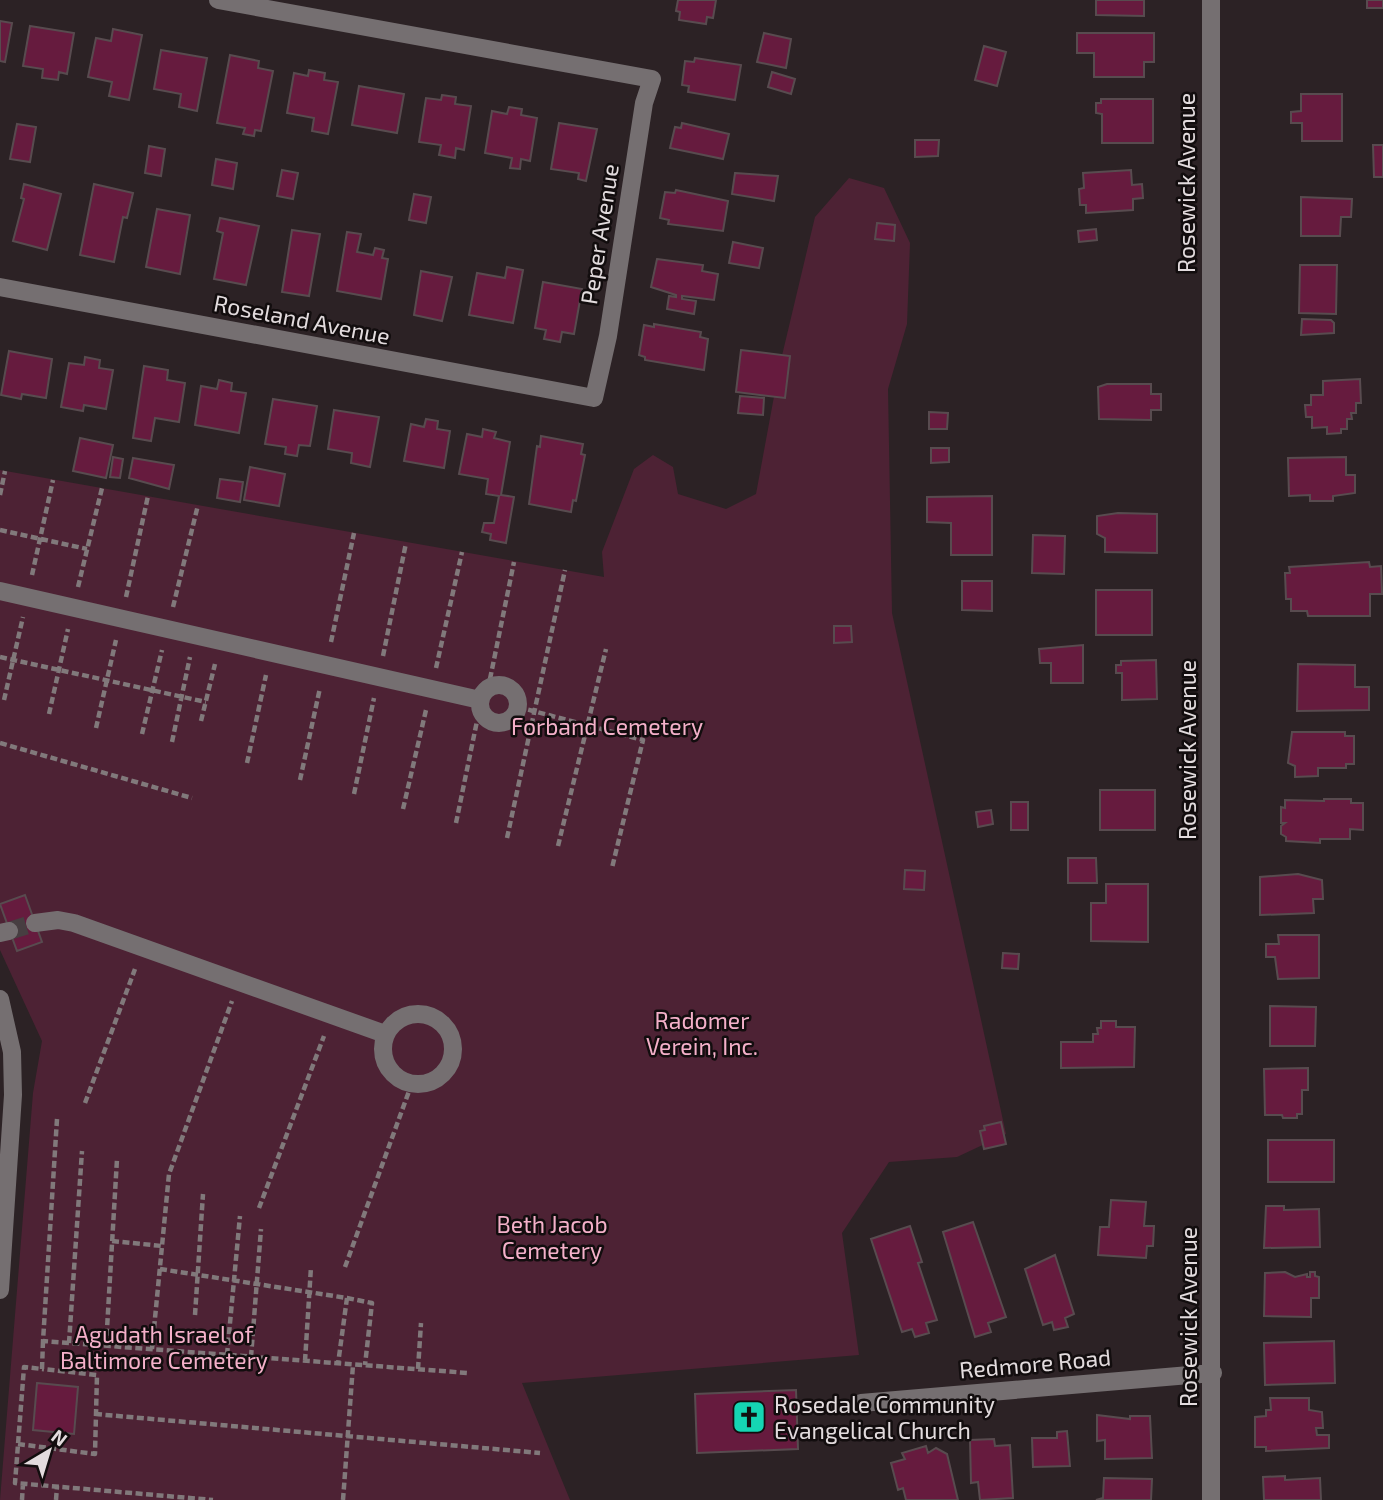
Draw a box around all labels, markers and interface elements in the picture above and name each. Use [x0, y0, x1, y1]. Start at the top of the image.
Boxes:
street label: Rosewick Avenue [1172, 93, 1200, 273]
street label: Peper Avenue [574, 162, 624, 306]
street label: Roseland Avenue [212, 288, 392, 350]
street label: Rosewick Avenue [1173, 660, 1201, 840]
park label: Forband Cemetery [511, 712, 703, 740]
park label: Radomer Verein, Inc. [646, 1006, 758, 1060]
park label: Beth Jacob Cemetery [496, 1210, 608, 1264]
street label: Rosewick Avenue [1174, 1227, 1202, 1407]
park label: Agudath Israel of Baltimore Cemetery [60, 1320, 268, 1374]
street label: Redmore Road [958, 1342, 1112, 1384]
place label: Rosedale Community Evangelical Church [774, 1390, 995, 1444]
church icon: Rosedale Community Evangelical Church [730, 1398, 768, 1436]
north arrow [14, 1416, 84, 1486]
text: N [47, 1424, 72, 1450]

